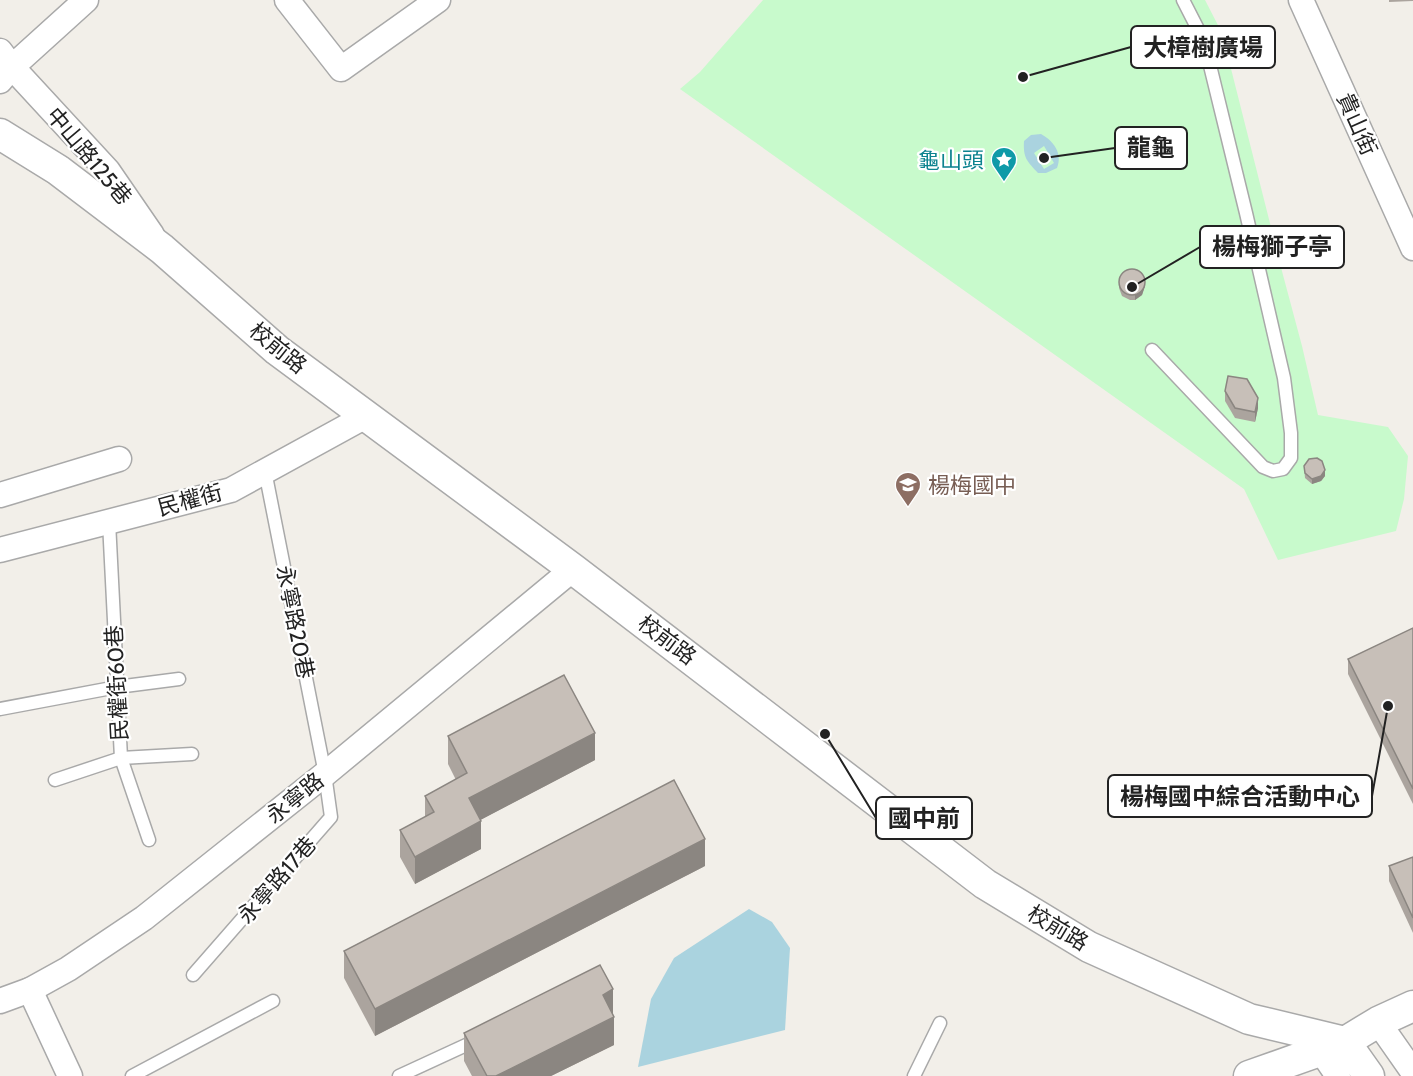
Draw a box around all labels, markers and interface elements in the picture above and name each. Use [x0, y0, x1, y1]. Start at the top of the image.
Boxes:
callout: 大樟樹廣場 [1131, 26, 1275, 68]
text: 大樟樹廣場 [1143, 33, 1263, 62]
street label: 貴山街 [1331, 88, 1383, 160]
street label: 中山路125巷 [41, 102, 137, 210]
callout: 龍龜 [1115, 127, 1187, 169]
text: 龍龜 [1127, 133, 1175, 162]
place icon: 龜山頭 [989, 145, 1019, 183]
place label: 龜山頭 [918, 147, 984, 174]
callout: 楊梅獅子亭 [1200, 226, 1344, 268]
text: 楊梅獅子亭 [1212, 232, 1332, 261]
street label: 校前路 [244, 317, 312, 379]
school or university icon: 楊梅國中 [893, 470, 923, 508]
place label: 楊梅國中 [928, 472, 1016, 499]
street label: 民權街 [155, 478, 225, 522]
street label: 永寧路20巷 [271, 563, 319, 681]
street label: 校前路 [633, 609, 701, 671]
street label: 民權街60巷 [100, 624, 134, 742]
street label: 永寧路 [261, 767, 329, 829]
callout: 楊梅國中綜合活動中心 [1108, 775, 1372, 817]
text: 楊梅國中綜合活動中心 [1120, 782, 1360, 811]
callout: 國中前 [876, 797, 972, 839]
text: 國中前 [888, 804, 960, 833]
street label: 永寧路17巷 [232, 831, 322, 929]
street label: 校前路 [1023, 899, 1093, 957]

